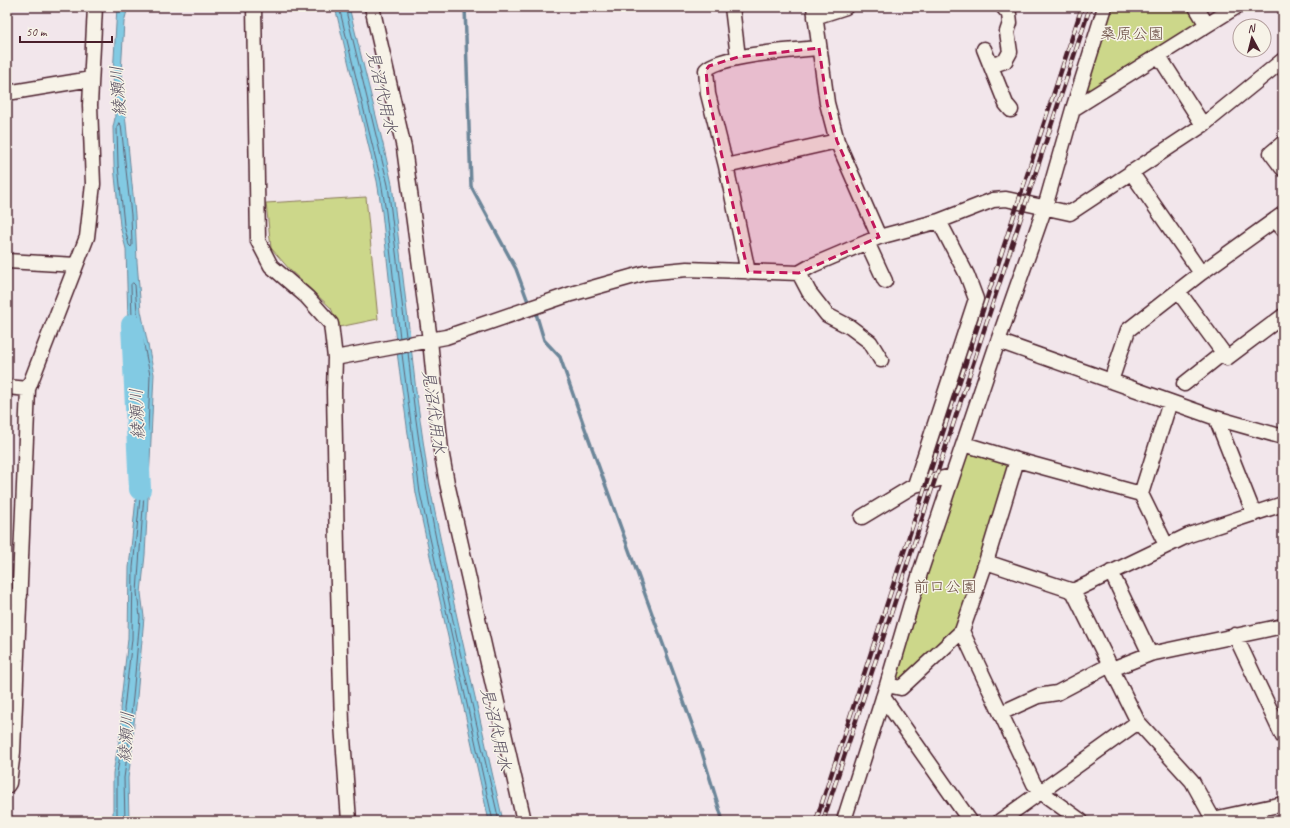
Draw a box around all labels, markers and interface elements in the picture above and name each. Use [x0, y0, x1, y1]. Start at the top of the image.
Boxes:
scale bar [20, 18, 112, 44]
north arrow [1232, 18, 1272, 58]
text: N [1247, 20, 1257, 35]
text: 50 m [26, 24, 48, 40]
park label: 桑原公園 [1100, 24, 1164, 44]
water label: 見沼代用水 [362, 48, 402, 136]
water label: 綾瀬川 [106, 65, 130, 117]
water label: 見沼代用水 [418, 368, 450, 456]
water label: 綾瀬川 [126, 388, 148, 440]
park label: 前口公園 [913, 577, 977, 597]
water label: 見沼代用水 [476, 685, 516, 773]
water label: 綾瀬川 [114, 711, 138, 763]

